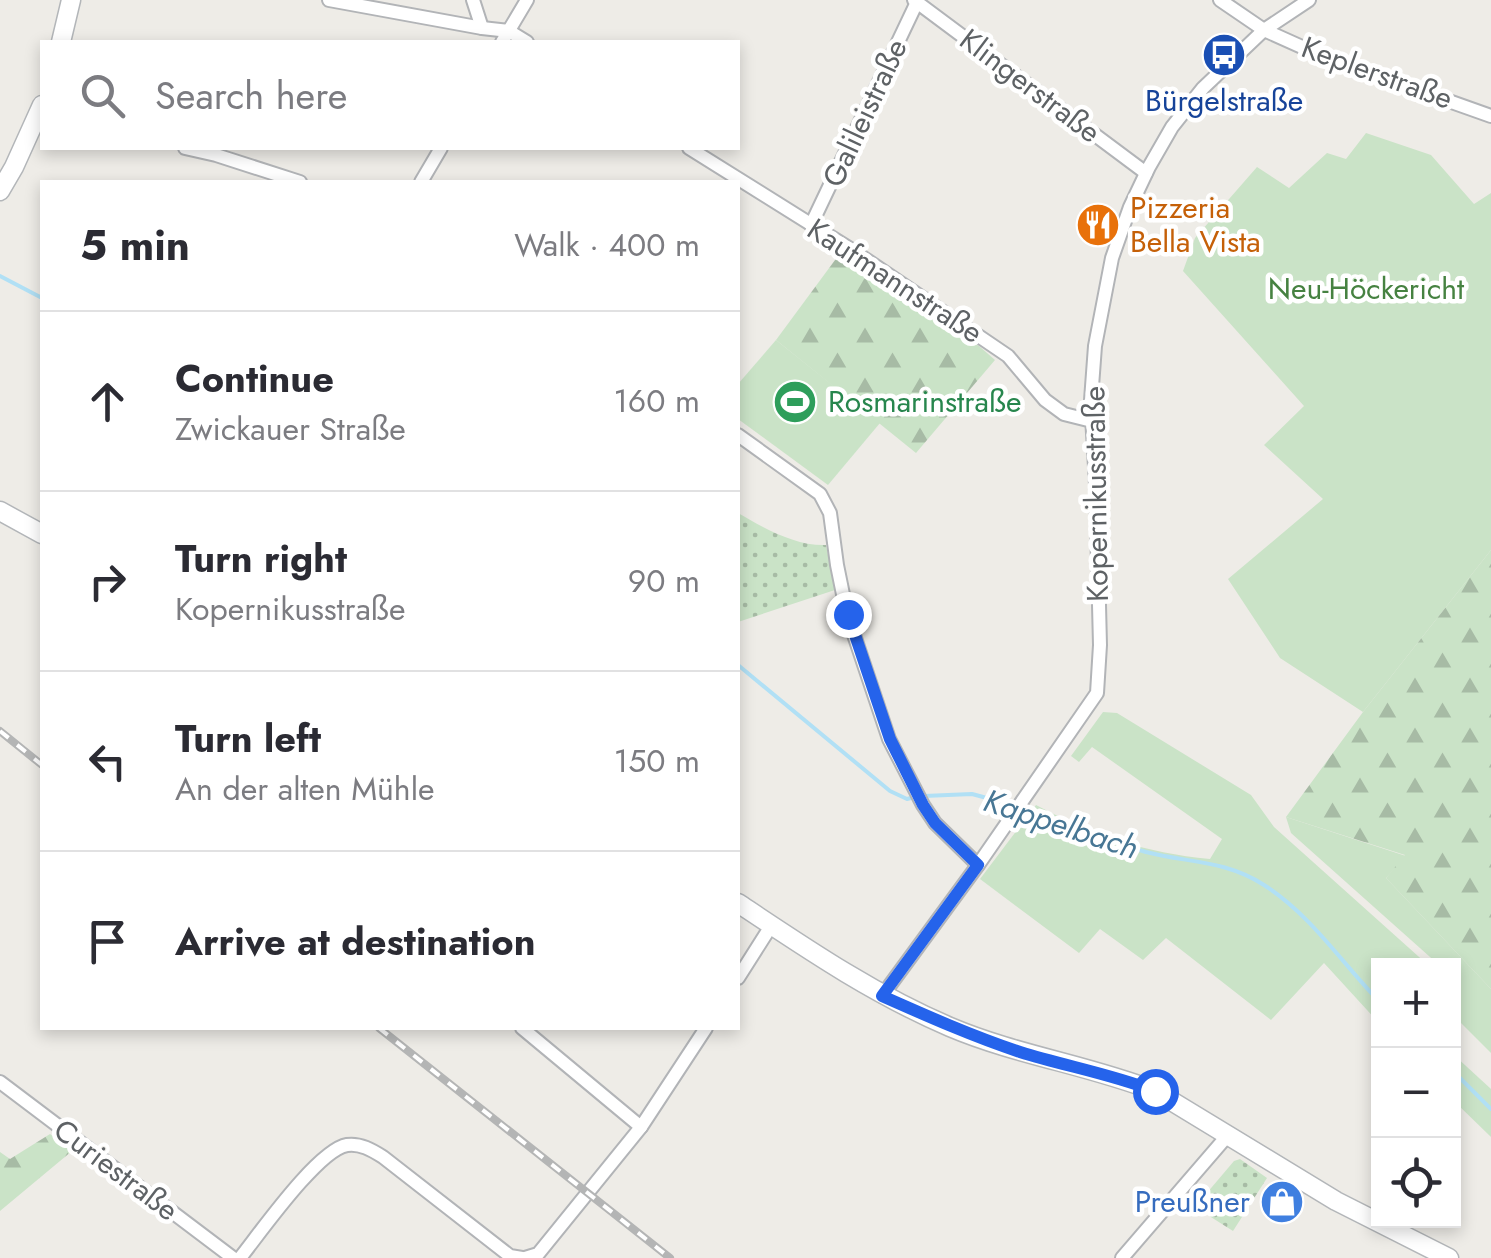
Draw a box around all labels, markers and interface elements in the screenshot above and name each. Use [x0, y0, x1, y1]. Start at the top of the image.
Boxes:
street label: Klingerstraße [951, 18, 1110, 153]
street label: Keplerstraße [1296, 25, 1459, 120]
street label: Galileistraße [811, 32, 918, 194]
bus stop icon: Bürgelstraße [1201, 32, 1247, 78]
search box [40, 40, 740, 150]
icon: search [75, 68, 130, 123]
text: Search here [155, 68, 347, 123]
place label: Bürgelstraße [1145, 79, 1303, 122]
place label: Pizzeria Bella Vista [1130, 186, 1261, 263]
restaurant icon: Pizzeria Bella Vista [1075, 202, 1121, 248]
street label: Kaufmannstraße [799, 208, 991, 353]
text: 5 min [80, 215, 190, 276]
text: Walk · 400 m [514, 222, 700, 268]
park label: Neu-Höckericht [1268, 267, 1465, 310]
text: Continue [175, 351, 334, 406]
icon: ahead [80, 374, 135, 429]
text: 160 m [613, 378, 700, 424]
sports icon: Rosmarinstraße [772, 379, 818, 425]
place label: Rosmarinstraße [828, 380, 1021, 423]
street label: Kopernikusstraße [1072, 386, 1119, 602]
text: Zwickauer Straße [175, 406, 406, 452]
text: Turn right [175, 531, 347, 586]
icon: right [80, 554, 135, 609]
text: 90 m [628, 558, 700, 604]
text: Kopernikusstraße [175, 586, 405, 632]
route end [826, 592, 872, 638]
text: Turn left [175, 711, 321, 766]
icon: left [80, 734, 135, 789]
text: 150 m [614, 738, 700, 784]
text: An der alten Mühle [175, 766, 435, 812]
water label: Kappelbach [978, 777, 1144, 871]
icon: arrive [80, 914, 135, 969]
text: Arrive at destination [175, 914, 536, 969]
map controls [1371, 958, 1461, 1228]
button: + [1371, 958, 1461, 1048]
button: − [1371, 1048, 1461, 1138]
route start [1133, 1069, 1179, 1115]
street label: Curiestraße [45, 1108, 188, 1231]
button: locate [1371, 1138, 1461, 1228]
shop icon: Preußner [1259, 1179, 1305, 1225]
place label: Preußner [1135, 1180, 1251, 1223]

